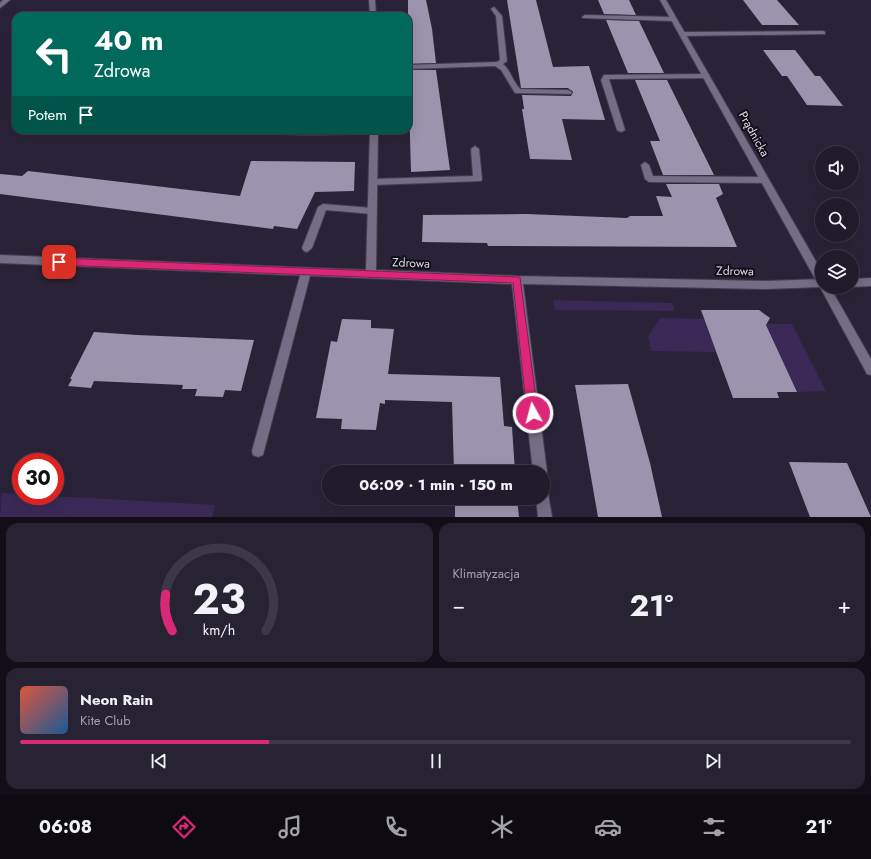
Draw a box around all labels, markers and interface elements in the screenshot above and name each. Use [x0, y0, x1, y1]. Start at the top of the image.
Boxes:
text: 40 m [94, 20, 163, 61]
icon: left [28, 28, 80, 80]
text: Zdrowa [94, 58, 150, 84]
text: Potem [28, 104, 67, 126]
icon: arrive [75, 104, 97, 126]
street label: Prądnicka [734, 108, 774, 160]
map controls [815, 146, 859, 294]
button: sound [815, 146, 859, 190]
button: search [815, 198, 859, 242]
pin [42, 245, 76, 279]
button: layers [815, 250, 859, 294]
icon: arrive [48, 251, 70, 273]
street label: Zdrowa [392, 253, 430, 273]
street label: Zdrowa [716, 262, 754, 280]
position arrow [512, 392, 554, 434]
speed limit sign: 30 [12, 453, 64, 505]
text: 06:09 · 1 min · 150 m [359, 474, 513, 496]
text: Klimatyzacja [453, 564, 520, 583]
text: 23 [193, 568, 246, 629]
text: 21° [630, 584, 673, 627]
text: − [453, 589, 465, 621]
text: + [837, 589, 851, 621]
text: km/h [203, 619, 235, 639]
text: Neon Rain [80, 689, 153, 711]
text: Kite Club [80, 711, 131, 730]
icon: previous [148, 750, 170, 772]
icon: pause [425, 750, 447, 772]
icon: next [702, 750, 724, 772]
icon: directions [170, 813, 198, 841]
icon: music [276, 813, 304, 841]
icon: phone [382, 813, 410, 841]
icon: climate [488, 813, 516, 841]
icon: car [594, 813, 622, 841]
icon: filters [700, 813, 728, 841]
text: 06:08 [39, 814, 92, 840]
text: 21° [806, 814, 832, 840]

